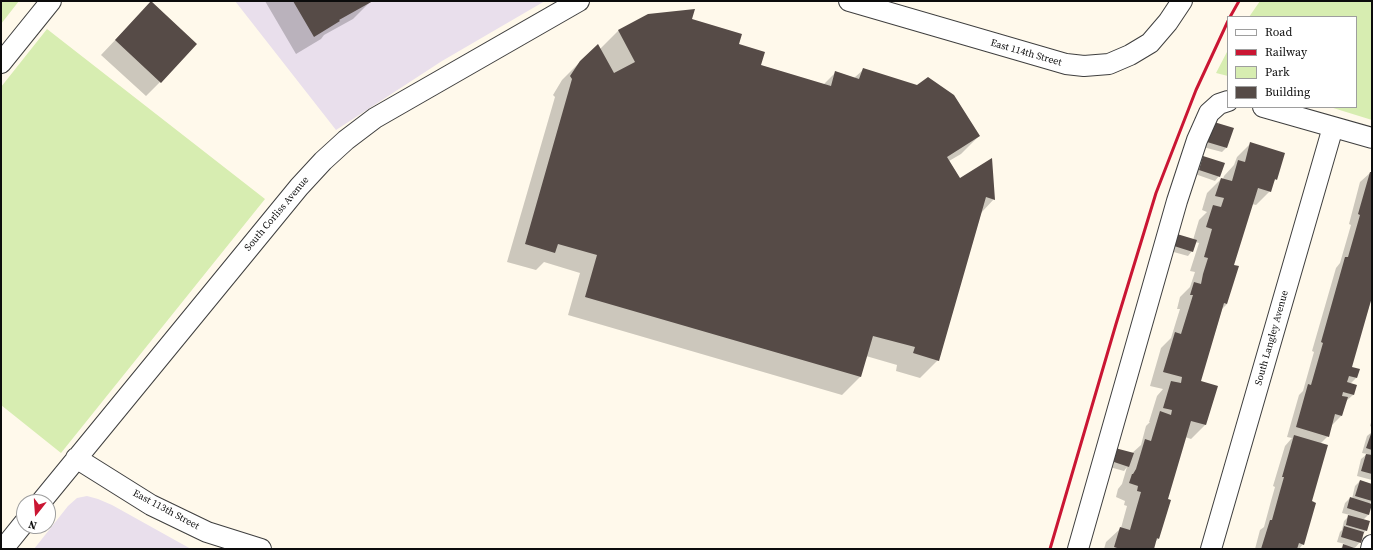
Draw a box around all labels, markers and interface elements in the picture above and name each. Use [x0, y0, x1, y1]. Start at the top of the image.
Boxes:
legend [1227, 16, 1357, 108]
text: Road [1265, 24, 1292, 40]
street label: East 114th Street [989, 37, 1063, 69]
text: Railway [1265, 44, 1307, 60]
text: Park [1265, 64, 1290, 80]
text: Building [1265, 84, 1310, 100]
street label: South Corliss Avenue [242, 174, 312, 254]
street label: South Langley Avenue [1253, 289, 1291, 387]
street label: East 113th Street [131, 487, 201, 533]
north arrow [16, 494, 56, 534]
text: N [27, 517, 39, 533]

